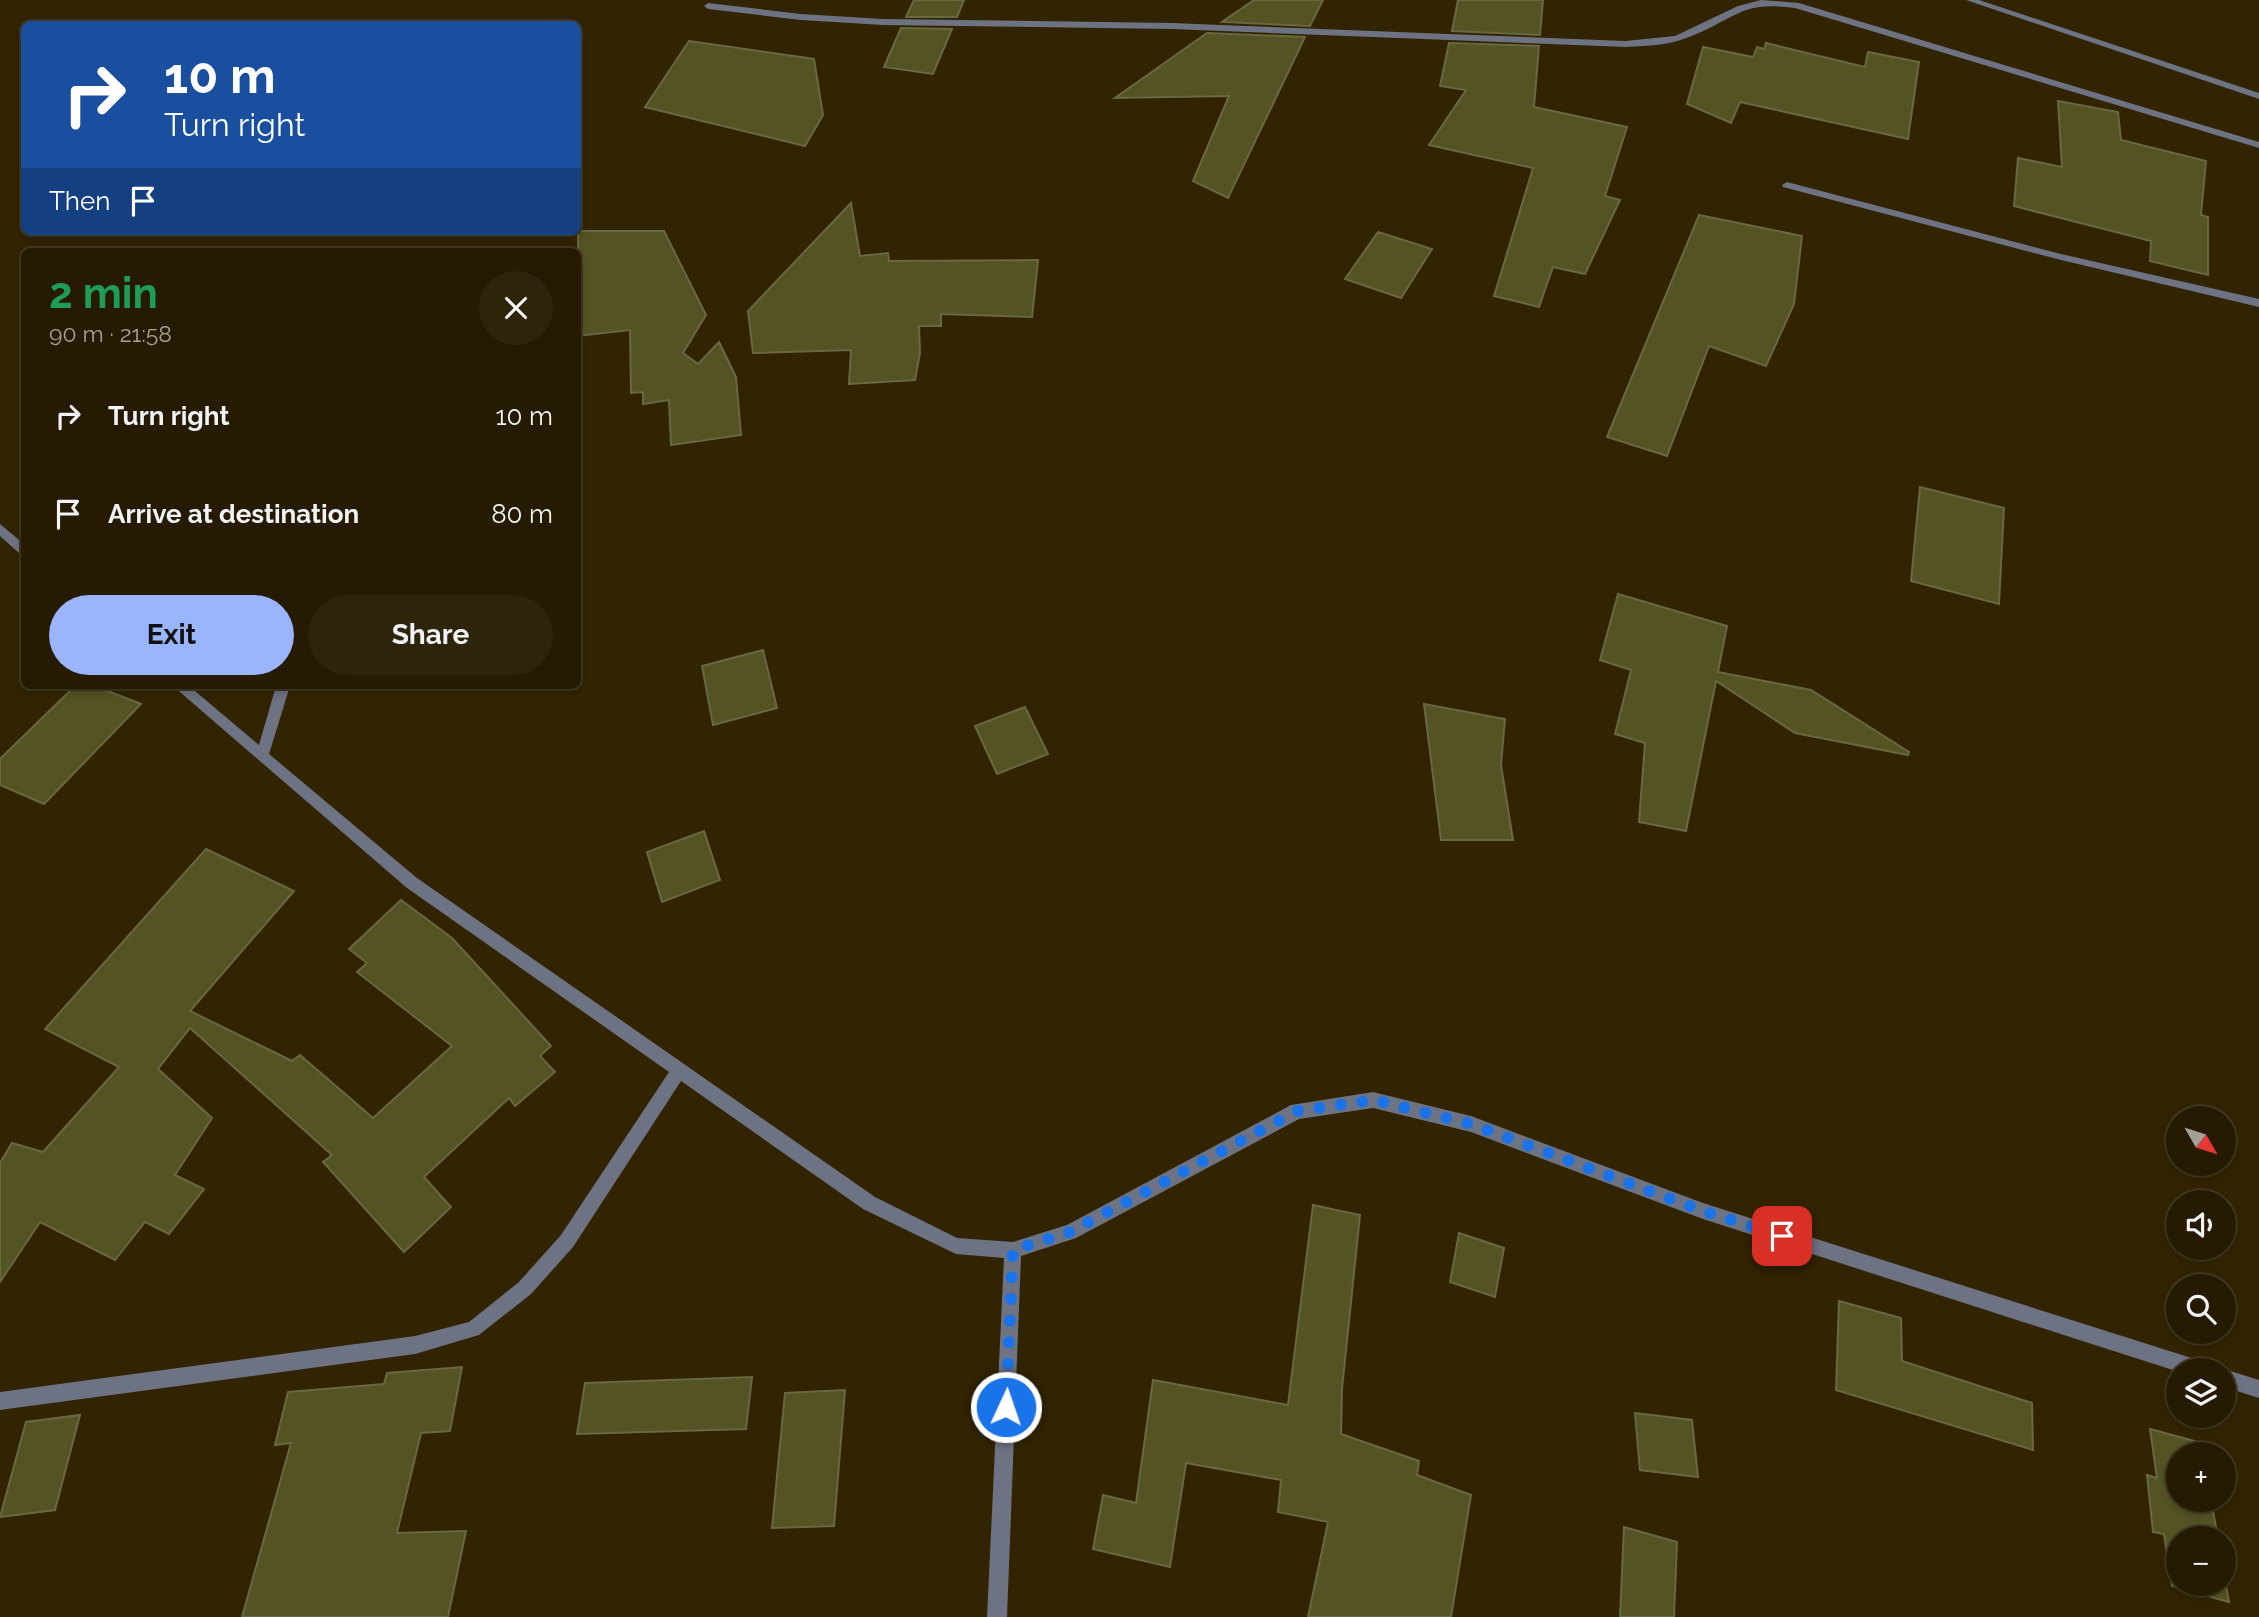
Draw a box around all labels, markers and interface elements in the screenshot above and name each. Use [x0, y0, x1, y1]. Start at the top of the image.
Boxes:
text: 10 m [164, 47, 276, 104]
icon: right [49, 49, 140, 140]
text: Turn right [164, 106, 305, 143]
icon: arrive [124, 182, 162, 220]
text: Then [49, 186, 110, 216]
text: 2 min [49, 269, 158, 318]
button: close [479, 271, 553, 345]
text: 90 m · 21:58 [49, 320, 172, 347]
icon: right [49, 397, 87, 435]
text: Turn right [108, 401, 229, 431]
text: 10 m [495, 401, 553, 431]
icon: arrive [49, 495, 87, 533]
text: Arrive at destination [108, 499, 359, 529]
text: 80 m [491, 499, 553, 529]
button: Exit [49, 595, 294, 675]
button: Share [308, 595, 553, 675]
north arrow [2166, 1106, 2236, 1176]
map controls [2166, 1106, 2236, 1596]
button: sound [2166, 1190, 2236, 1260]
pin [1752, 1206, 1812, 1266]
icon: arrive [1763, 1217, 1801, 1255]
button: search [2166, 1274, 2236, 1344]
button: layers [2166, 1358, 2236, 1428]
position arrow [969, 1370, 1043, 1444]
button: + [2166, 1442, 2236, 1512]
button: − [2166, 1526, 2236, 1596]

